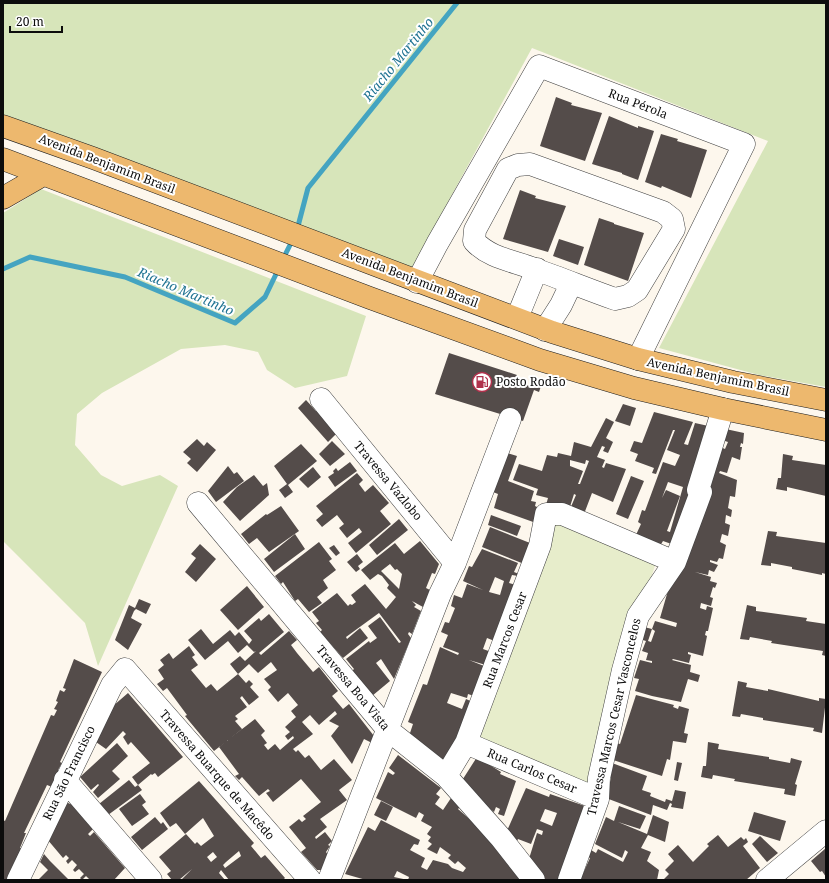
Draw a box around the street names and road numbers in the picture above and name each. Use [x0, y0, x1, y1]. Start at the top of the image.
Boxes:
street label: Rua Pérola [606, 84, 670, 123]
street label: Avenida Benjamim Brasil [36, 130, 178, 198]
street label: Avenida Benjamim Brasil [339, 244, 481, 312]
street label: Avenida Benjamim Brasil [645, 353, 791, 400]
street label: Travessa Vazlobo [350, 437, 427, 524]
street label: Rua Marcos Cesar [478, 589, 531, 690]
street label: Travessa Marcos Cesar Vasconcelos [583, 617, 644, 817]
street label: Travessa Boa Vista [313, 641, 394, 734]
street label: Travessa Buarque de Macêdo [156, 706, 279, 844]
street label: Rua São Francisco [38, 722, 99, 823]
street label: Rua Carlos Cesar [485, 744, 580, 797]

